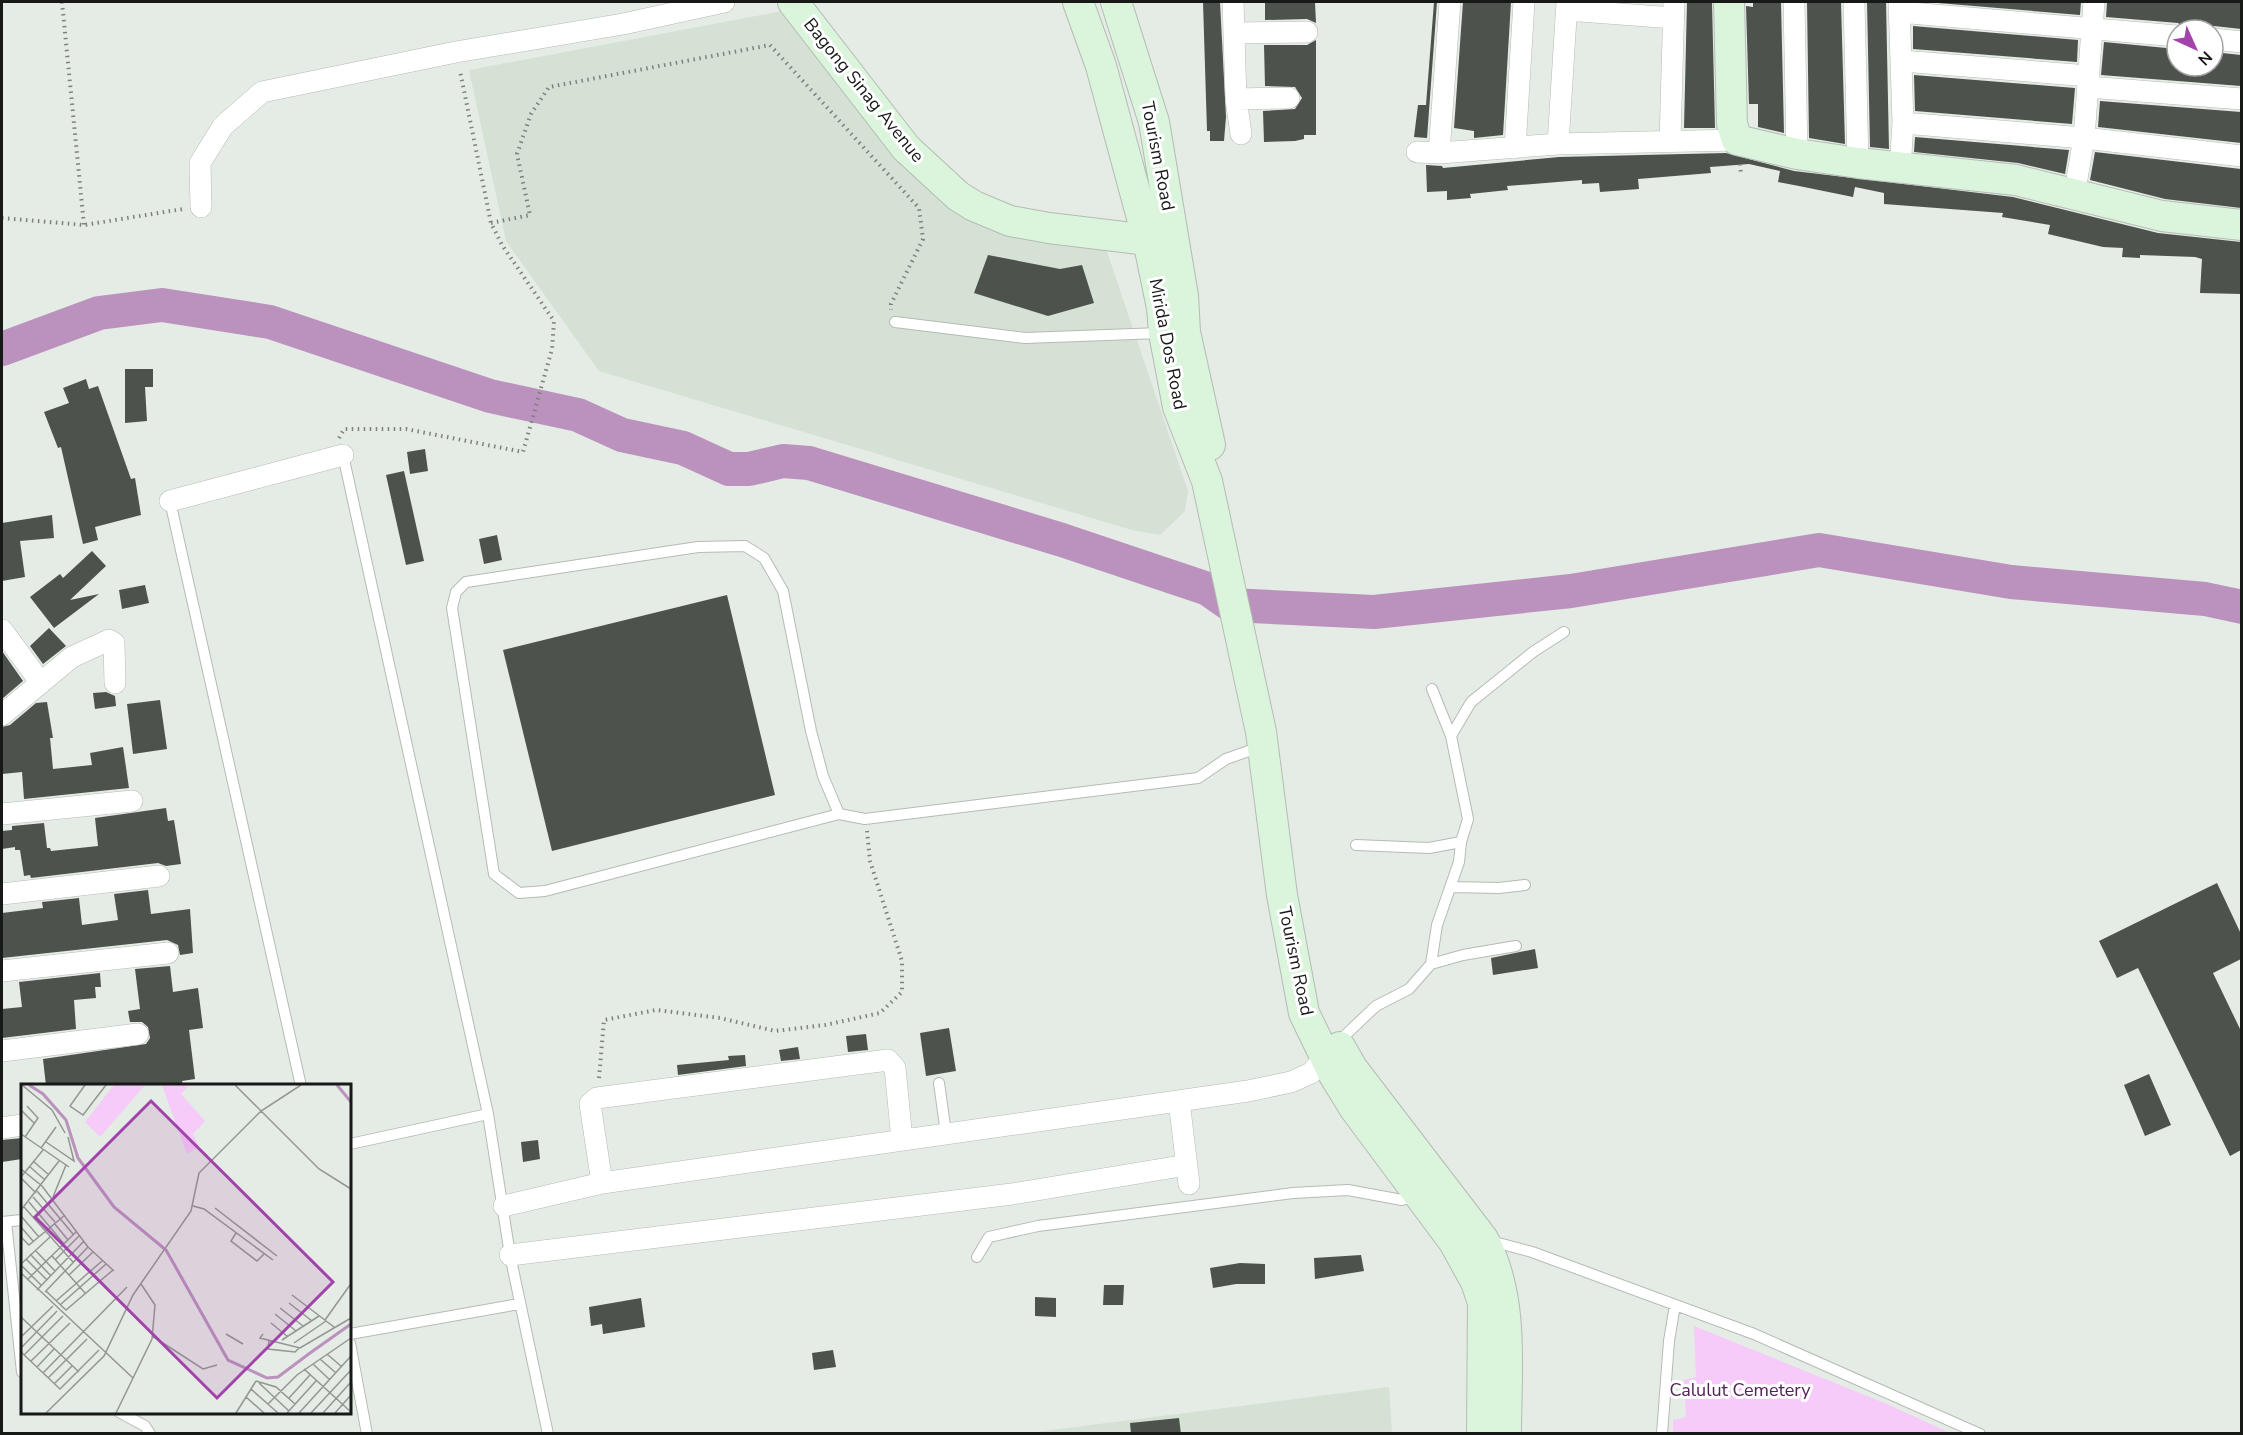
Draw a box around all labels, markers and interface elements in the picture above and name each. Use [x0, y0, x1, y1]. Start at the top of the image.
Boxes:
street label: Bagong Sinag Avenue [798, 13, 930, 167]
north arrow [2165, 18, 2225, 78]
text: N [2193, 46, 2217, 70]
street label: Tourism Road [1136, 99, 1180, 213]
street label: Mirida Dos Road [1143, 276, 1193, 412]
street label: Tourism Road [1273, 904, 1319, 1018]
inset map [21, 1084, 351, 1414]
park label: Calulut Cemetery [1669, 1378, 1811, 1402]

